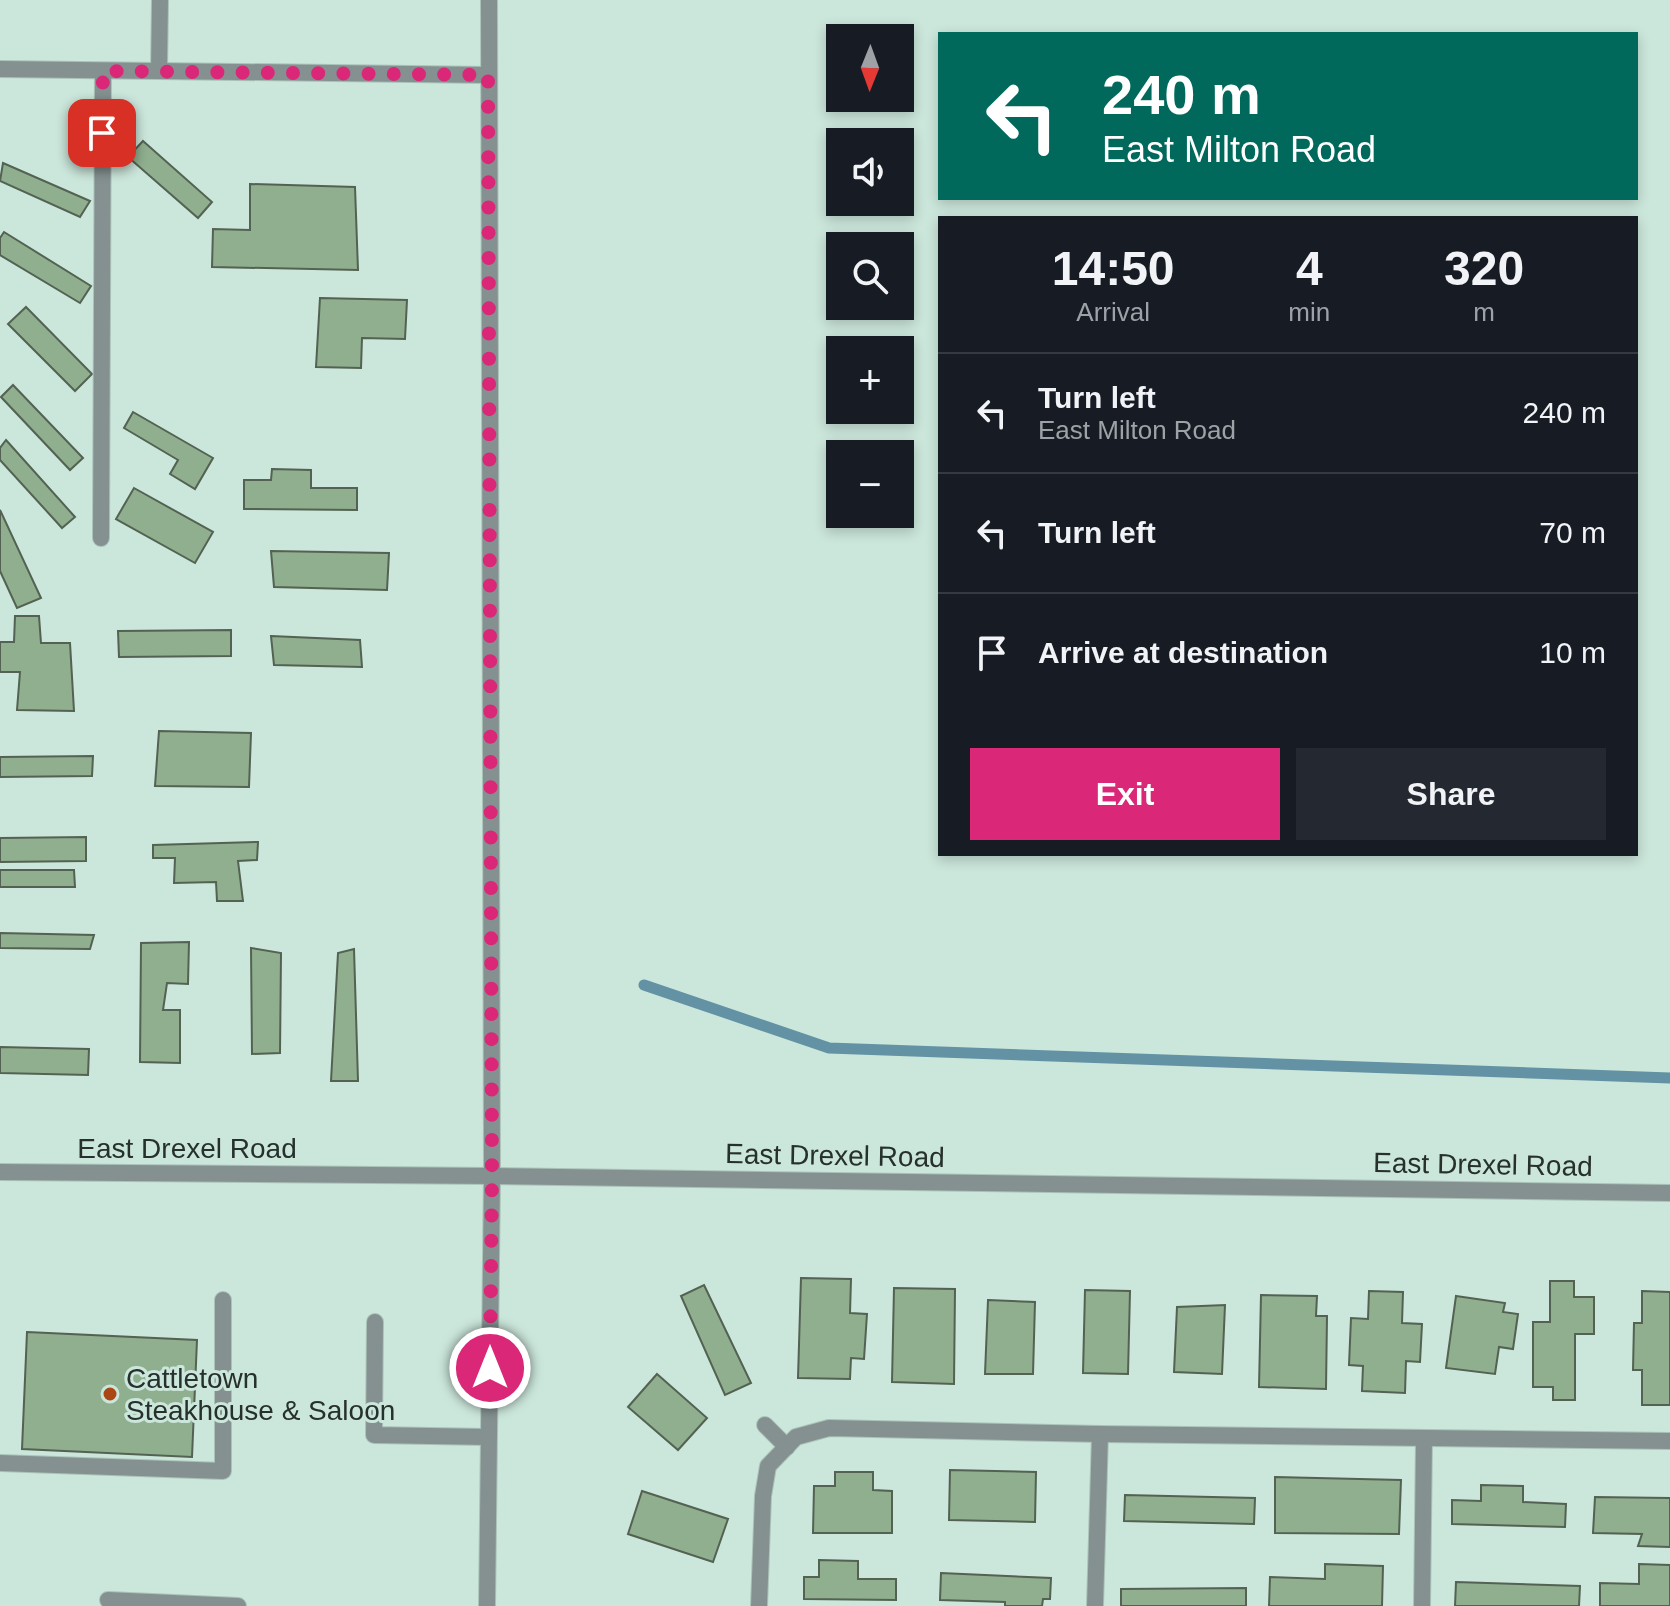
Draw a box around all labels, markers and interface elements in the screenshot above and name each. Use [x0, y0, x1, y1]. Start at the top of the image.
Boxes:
north arrow [826, 24, 914, 112]
map controls [826, 24, 914, 528]
text: 240 m [1102, 63, 1261, 126]
icon: left [970, 64, 1074, 168]
pin [68, 99, 136, 167]
icon: arrive [80, 111, 124, 155]
button: sound [826, 128, 914, 216]
text: East Milton Road [1102, 129, 1376, 170]
button: search [826, 232, 914, 320]
text: 14:50 [1052, 242, 1175, 295]
text: 4 [1296, 242, 1323, 295]
text: 320 [1444, 242, 1524, 295]
text: Arrival [1076, 297, 1150, 327]
text: min [1288, 297, 1330, 327]
text: m [1473, 297, 1495, 327]
button: + [826, 336, 914, 424]
text: Turn left [1038, 381, 1156, 414]
icon: left [970, 391, 1014, 435]
text: 240 m [1523, 396, 1606, 429]
text: East Milton Road [1038, 415, 1236, 445]
button: − [826, 440, 914, 528]
icon: left [970, 511, 1014, 555]
text: Turn left [1038, 516, 1156, 549]
text: 70 m [1539, 516, 1606, 549]
icon: arrive [970, 631, 1014, 675]
text: Arrive at destination [1038, 636, 1328, 669]
text: 10 m [1539, 636, 1606, 669]
button: Exit [970, 748, 1280, 840]
button: Share [1296, 748, 1606, 840]
street label: East Drexel Road [77, 1133, 297, 1164]
street label: East Drexel Road [725, 1138, 945, 1173]
street label: East Drexel Road [1373, 1147, 1593, 1182]
position arrow [448, 1326, 532, 1410]
place label: Cattletown Steakhouse & Saloon [126, 1363, 395, 1426]
marker: Cattletown Steakhouse & Saloon [101, 1385, 119, 1403]

